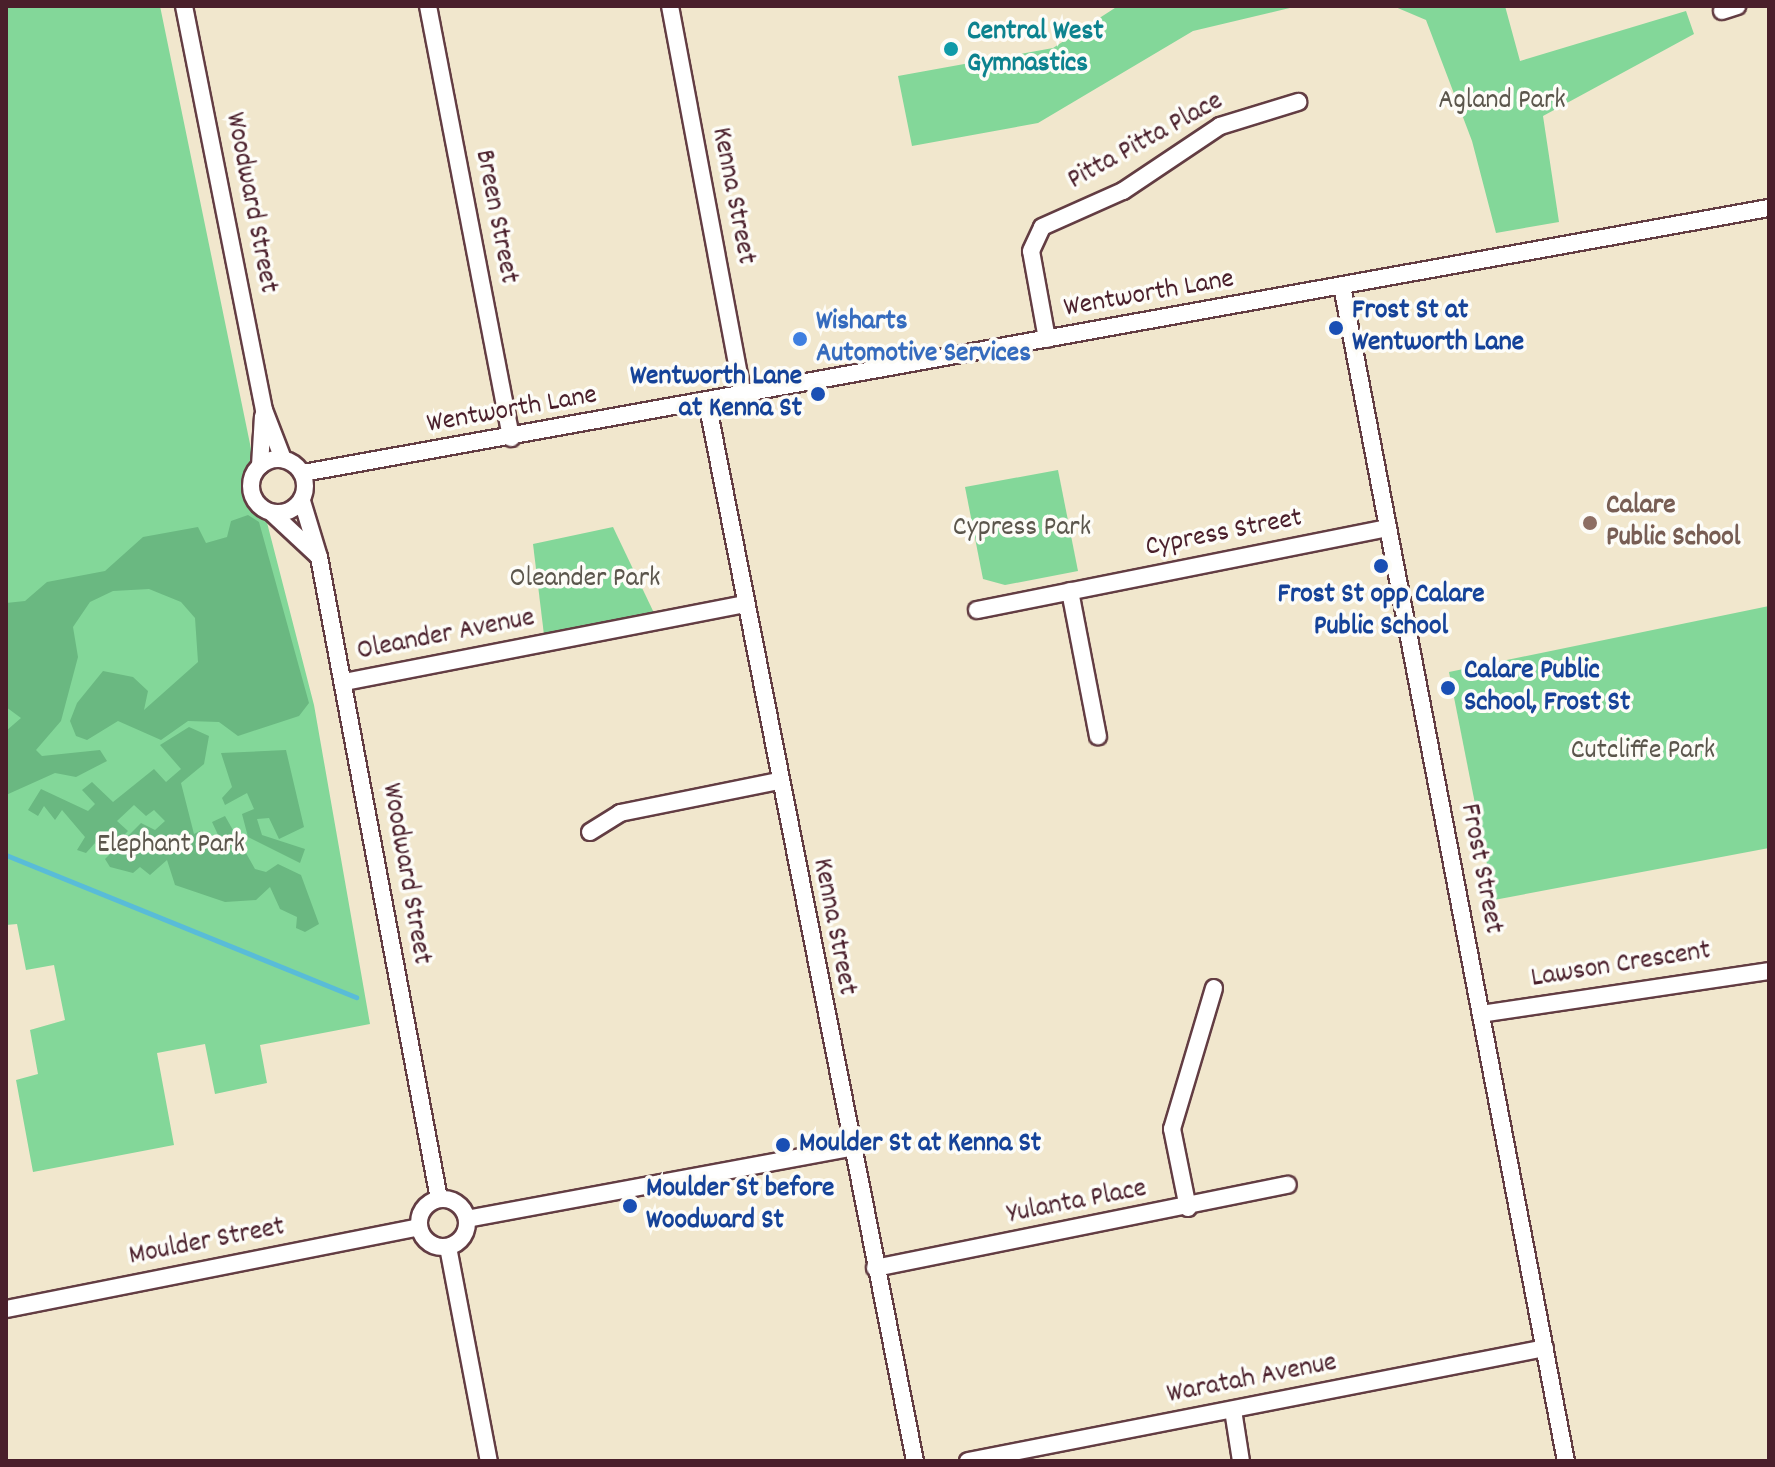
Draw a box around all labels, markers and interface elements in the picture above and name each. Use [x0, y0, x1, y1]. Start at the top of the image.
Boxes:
place label: Central West Gymnastics [967, 16, 1104, 82]
marker: Central West Gymnastics [942, 40, 960, 58]
park label: Agland Park [1438, 85, 1566, 119]
street label: Pitta Pitta Place [1063, 86, 1229, 198]
street label: Woodward Street [216, 110, 284, 296]
street label: Kenna Street [702, 125, 762, 267]
street label: Breen Street [466, 147, 524, 287]
street label: Wentworth Lane [1061, 264, 1237, 326]
place label: Frost St at Wentworth Lane [1352, 295, 1524, 361]
place label: Wisharts Automotive Services [816, 306, 1031, 372]
marker: Frost St at Wentworth Lane [1327, 319, 1345, 337]
marker: Wisharts Automotive Services [791, 330, 809, 348]
place label: Wentworth Lane at Kenna St [630, 361, 802, 427]
street label: Wentworth Lane [424, 380, 600, 442]
marker: Wentworth Lane at Kenna St [809, 385, 827, 403]
place label: Calare Public School [1606, 490, 1740, 556]
street label: Cypress Street [1143, 502, 1305, 566]
park label: Cypress Park [953, 512, 1091, 546]
marker: Calare Public School [1581, 514, 1599, 532]
marker: Frost St opp Calare Public School [1372, 557, 1390, 575]
park label: Oleander Park [509, 563, 661, 597]
place label: Frost St opp Calare Public School [1277, 579, 1485, 645]
street label: Oleander Avenue [354, 602, 538, 670]
place label: Calare Public School, Frost St [1464, 655, 1630, 721]
marker: Calare Public School, Frost St [1439, 679, 1457, 697]
park label: Cutcliffe Park [1571, 735, 1715, 769]
street label: Woodward Street [373, 781, 437, 967]
street label: Frost Street [1451, 801, 1509, 937]
park label: Elephant Park [97, 829, 245, 863]
street label: Kenna Street [803, 856, 863, 998]
street label: Lawson Crescent [1529, 935, 1713, 997]
place label: Moulder St at Kenna St [799, 1128, 1041, 1162]
marker: Moulder St at Kenna St [774, 1136, 792, 1154]
place label: Moulder St before Woodward St [646, 1173, 834, 1239]
street label: Yulanta Place [1005, 1173, 1149, 1233]
marker: Moulder St before Woodward St [621, 1197, 639, 1215]
street label: Moulder Street [126, 1211, 288, 1275]
street label: Waratah Avenue [1164, 1347, 1340, 1413]

